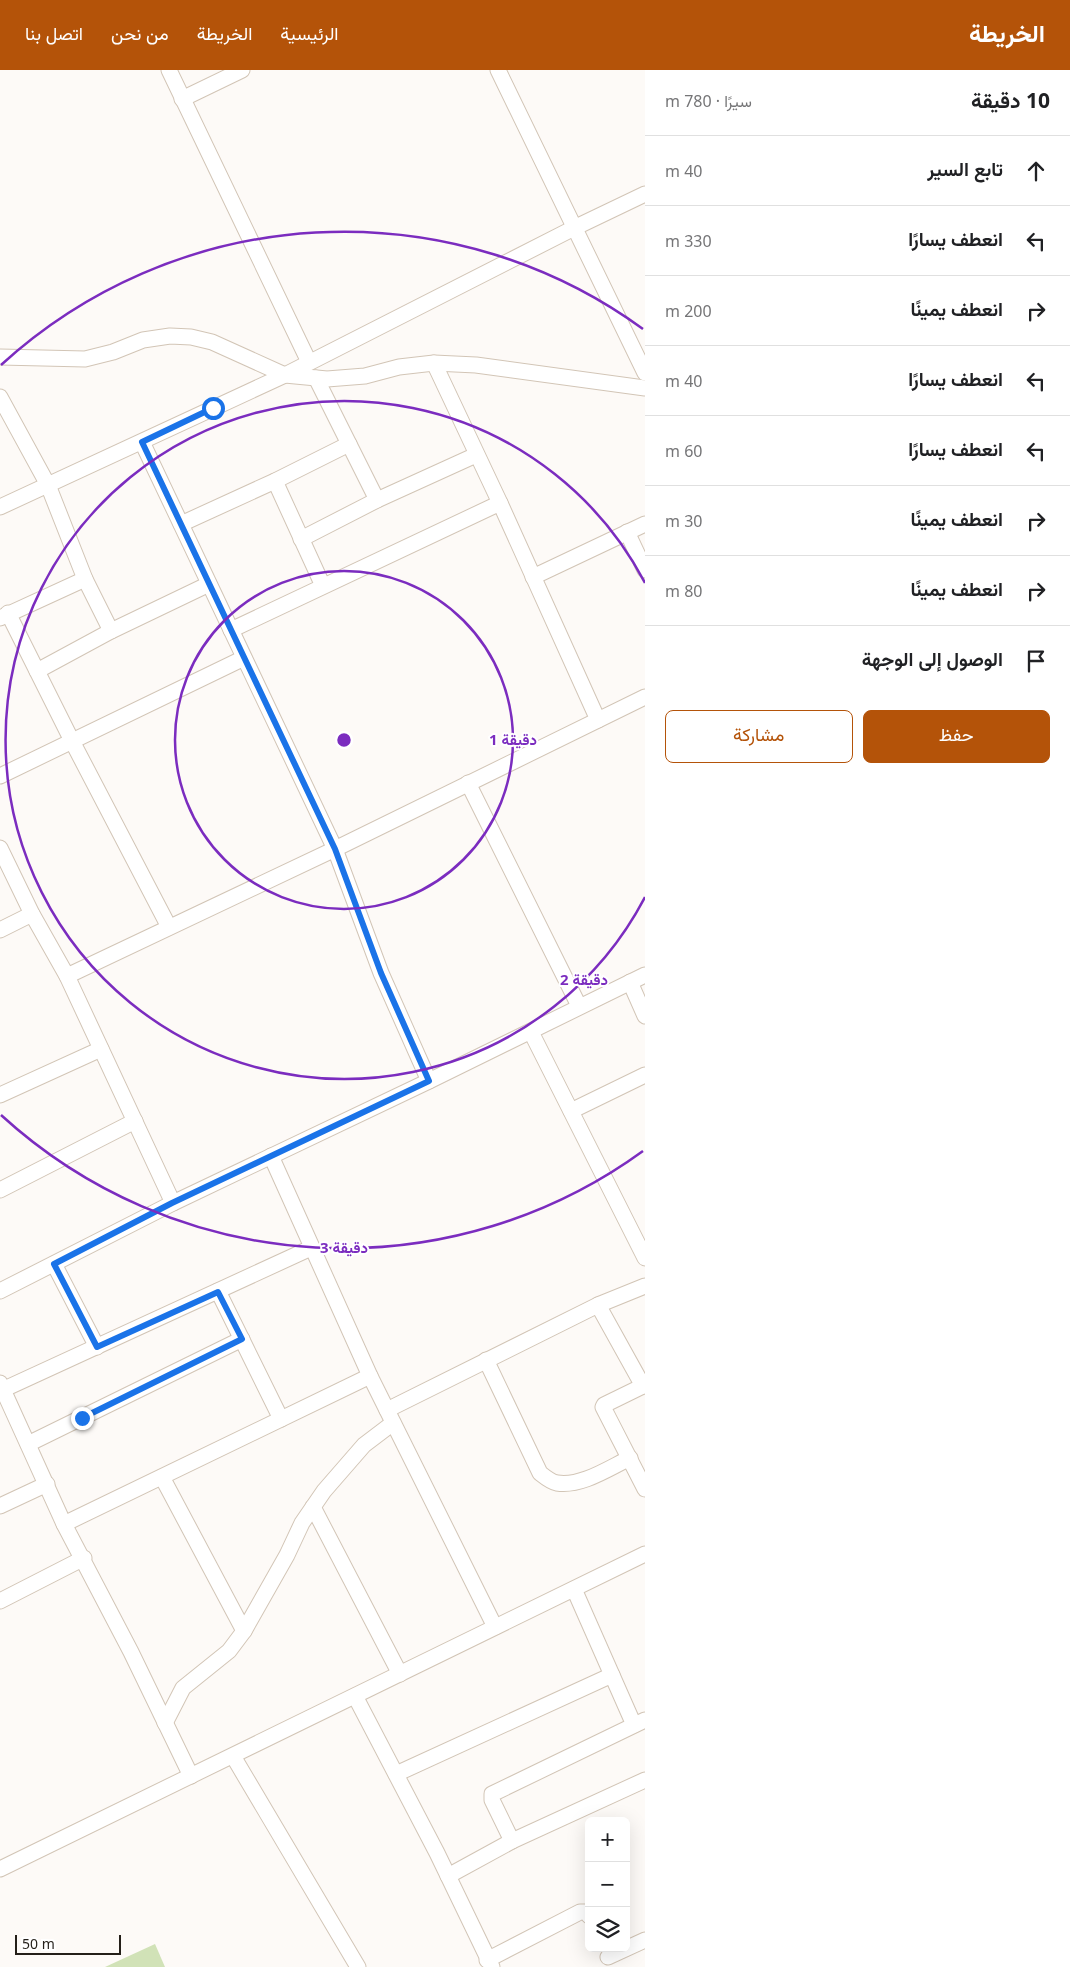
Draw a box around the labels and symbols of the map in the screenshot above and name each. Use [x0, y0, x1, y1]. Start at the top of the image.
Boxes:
route start [202, 397, 225, 420]
text: 1 دقيقة [489, 729, 537, 749]
centre of rings [335, 731, 353, 749]
text: 2 دقيقة [560, 969, 608, 989]
text: 3 دقيقة [320, 1237, 368, 1257]
route end [71, 1407, 94, 1430]
scale bar [15, 1932, 121, 1955]

